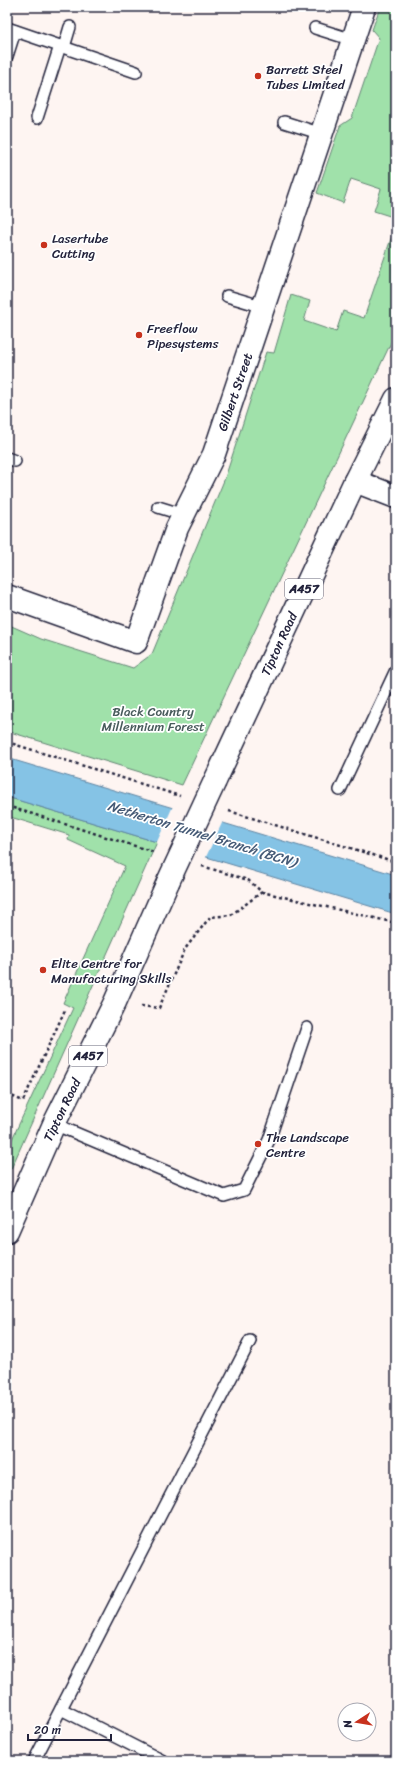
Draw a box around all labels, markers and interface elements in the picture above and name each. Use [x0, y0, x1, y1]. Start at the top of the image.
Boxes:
place label: Barrett Steel Tubes Limited [266, 58, 346, 96]
marker: Barrett Steel Tubes Limited [253, 71, 263, 81]
place label: Lasertube Cutting [52, 227, 109, 265]
marker: Lasertube Cutting [39, 240, 49, 250]
place label: Freeflow Pipesystems [147, 317, 220, 355]
marker: Freeflow Pipesystems [134, 330, 144, 340]
street label: Gilbert Street [211, 349, 259, 434]
road number: A457 [285, 579, 323, 599]
street label: Tipton Road [254, 607, 304, 680]
park label: Black Country Millennium Forest [101, 700, 205, 738]
water label: Netherton Tunnel Branch (BCN) [105, 793, 302, 875]
place label: Elite Centre for Manufacturing Skills [51, 952, 171, 990]
marker: Elite Centre for Manufacturing Skills [38, 965, 48, 975]
road number: A457 [69, 1046, 107, 1066]
street label: Tipton Road [37, 1073, 88, 1146]
place label: The Landscape Centre [266, 1126, 349, 1164]
marker: The Landscape Centre [253, 1139, 263, 1149]
north arrow [337, 1702, 377, 1742]
scale bar [28, 1716, 111, 1742]
text: N [338, 1718, 358, 1731]
text: 20 m [34, 1719, 61, 1741]

